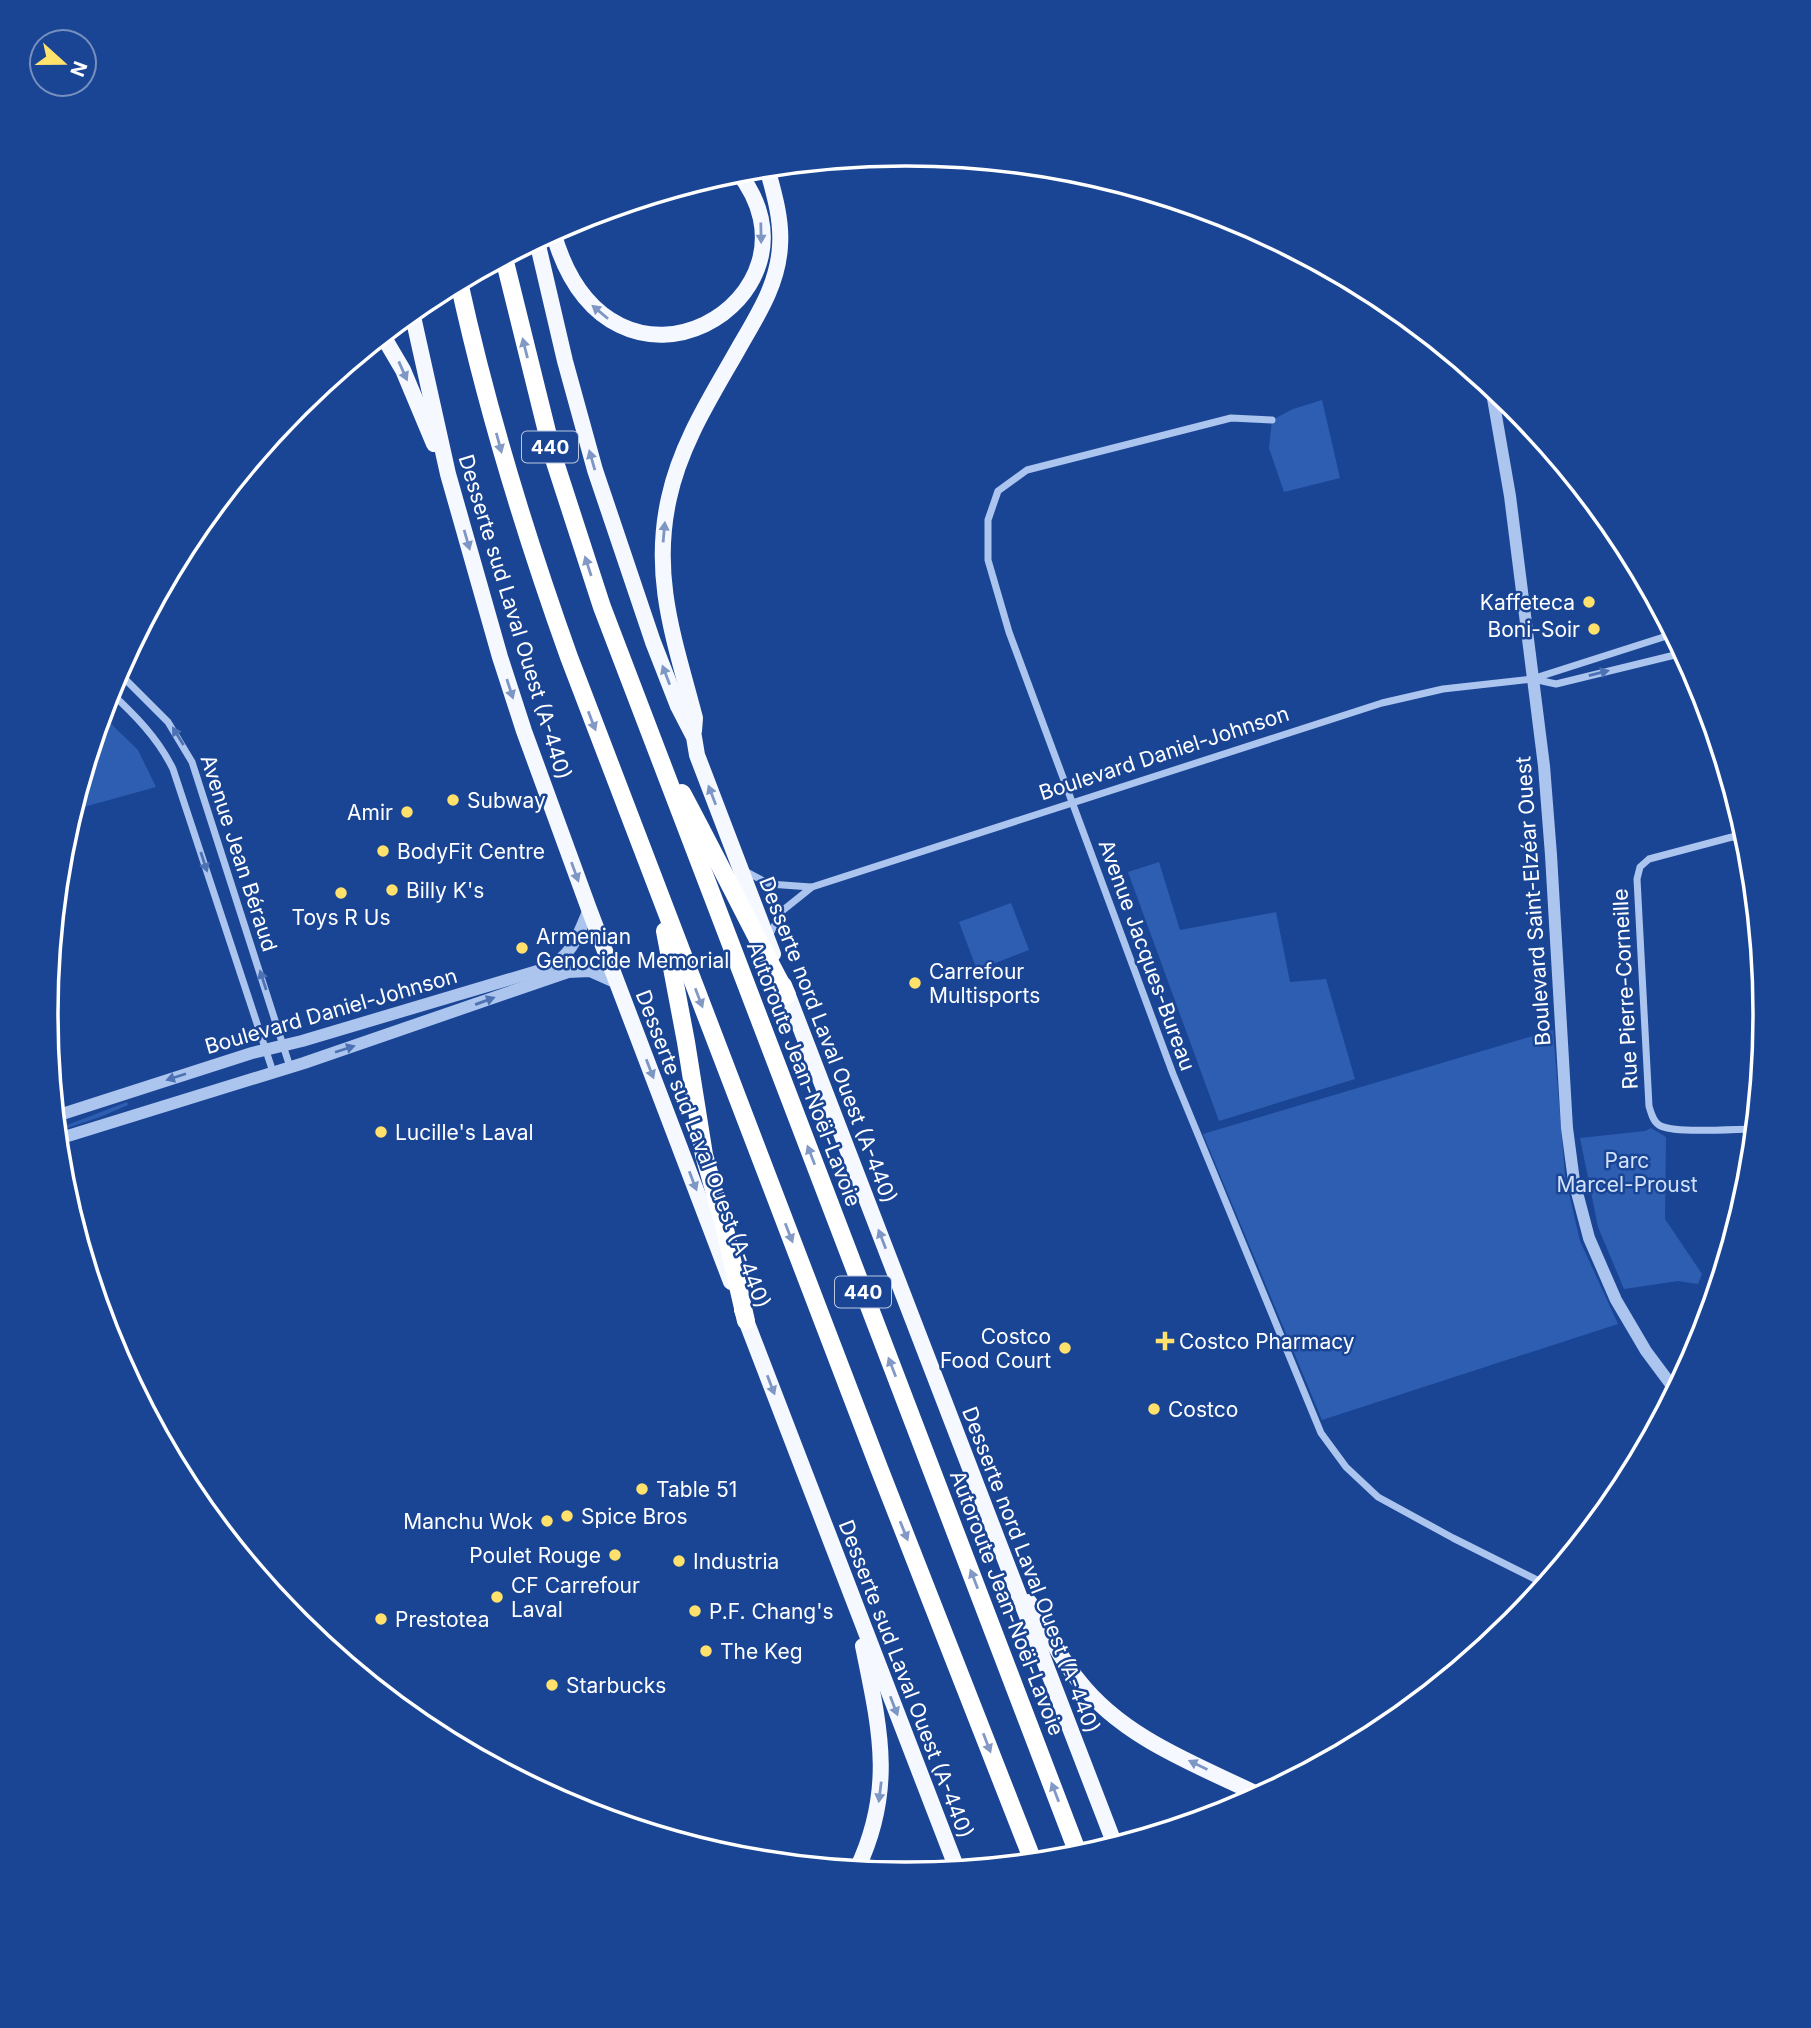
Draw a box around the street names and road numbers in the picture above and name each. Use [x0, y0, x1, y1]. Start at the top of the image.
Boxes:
road number: 440 [522, 432, 578, 462]
street label: Desserte sud Laval Ouest (A-440) [454, 451, 576, 783]
street label: Boulevard Daniel-Johnson [1036, 701, 1292, 805]
street label: Avenue Jean Béraud [195, 752, 283, 954]
street label: Boulevard Saint-Elzéar Ouest [1510, 755, 1556, 1047]
street label: Avenue Jacques-Bureau [1094, 836, 1200, 1074]
street label: Desserte nord Laval Ouest (A-440) [754, 873, 902, 1207]
street label: Rue Pierre-Corneille [1607, 888, 1643, 1090]
street label: Autoroute Jean-Noël-Lavoie [742, 938, 866, 1210]
street label: Boulevard Daniel-Johnson [202, 963, 460, 1059]
street label: Desserte sud Laval Ouest (A-440) [631, 986, 775, 1312]
road number: 440 [835, 1276, 891, 1308]
street label: Desserte nord Laval Ouest (A-440) [957, 1403, 1105, 1737]
street label: Autoroute Jean-Noël-Lavoie [945, 1467, 1069, 1739]
street label: Desserte sud Laval Ouest (A-440) [834, 1516, 978, 1842]

